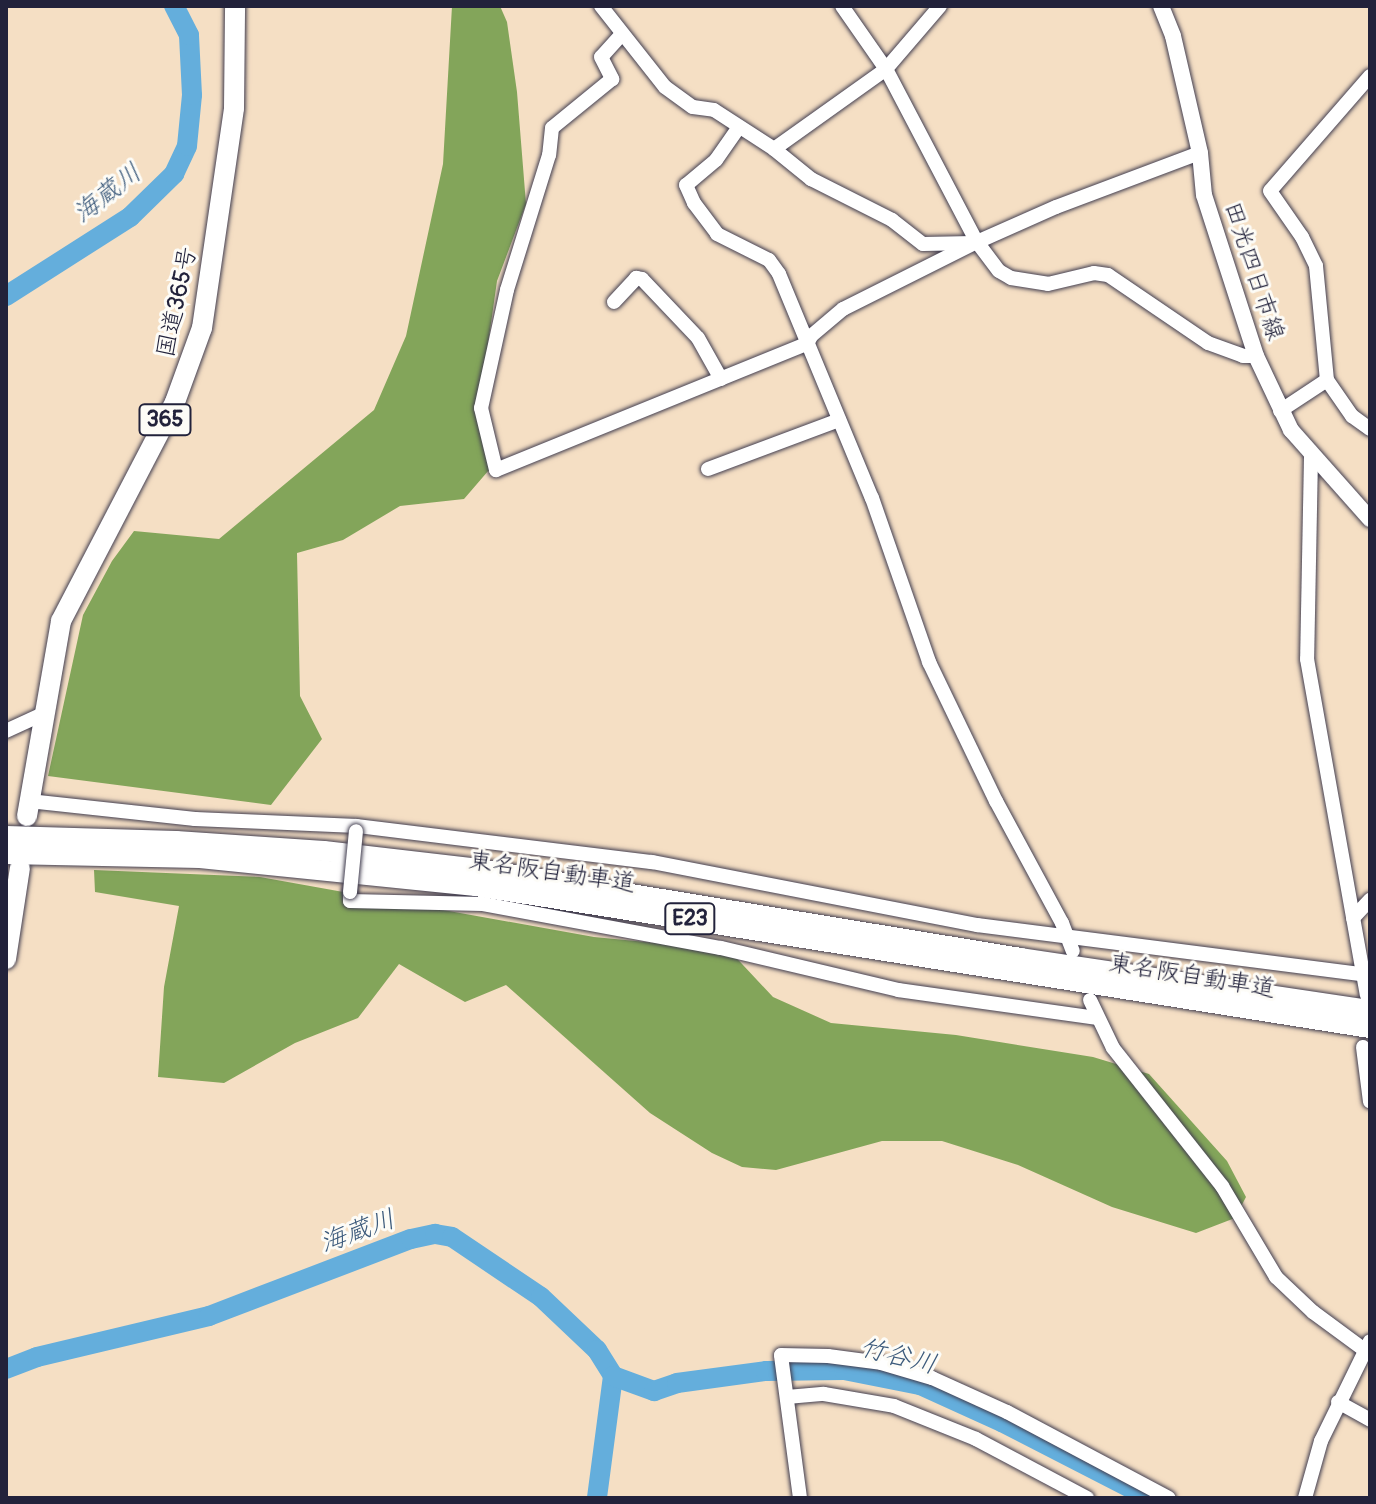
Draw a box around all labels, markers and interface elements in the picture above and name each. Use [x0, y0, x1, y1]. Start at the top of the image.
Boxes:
water label: 海蔵川 [68, 158, 148, 230]
street label: 田光四日市線 [1218, 198, 1290, 344]
street label: 国道365号 [151, 244, 203, 360]
road number: 365 [137, 402, 193, 438]
street label: 東名阪自動車道 [467, 846, 637, 898]
road number: E23 [664, 901, 716, 937]
street label: 東名阪自動車道 [1107, 949, 1277, 1003]
water label: 海蔵川 [316, 1204, 400, 1260]
water label: 竹谷川 [856, 1332, 940, 1382]

